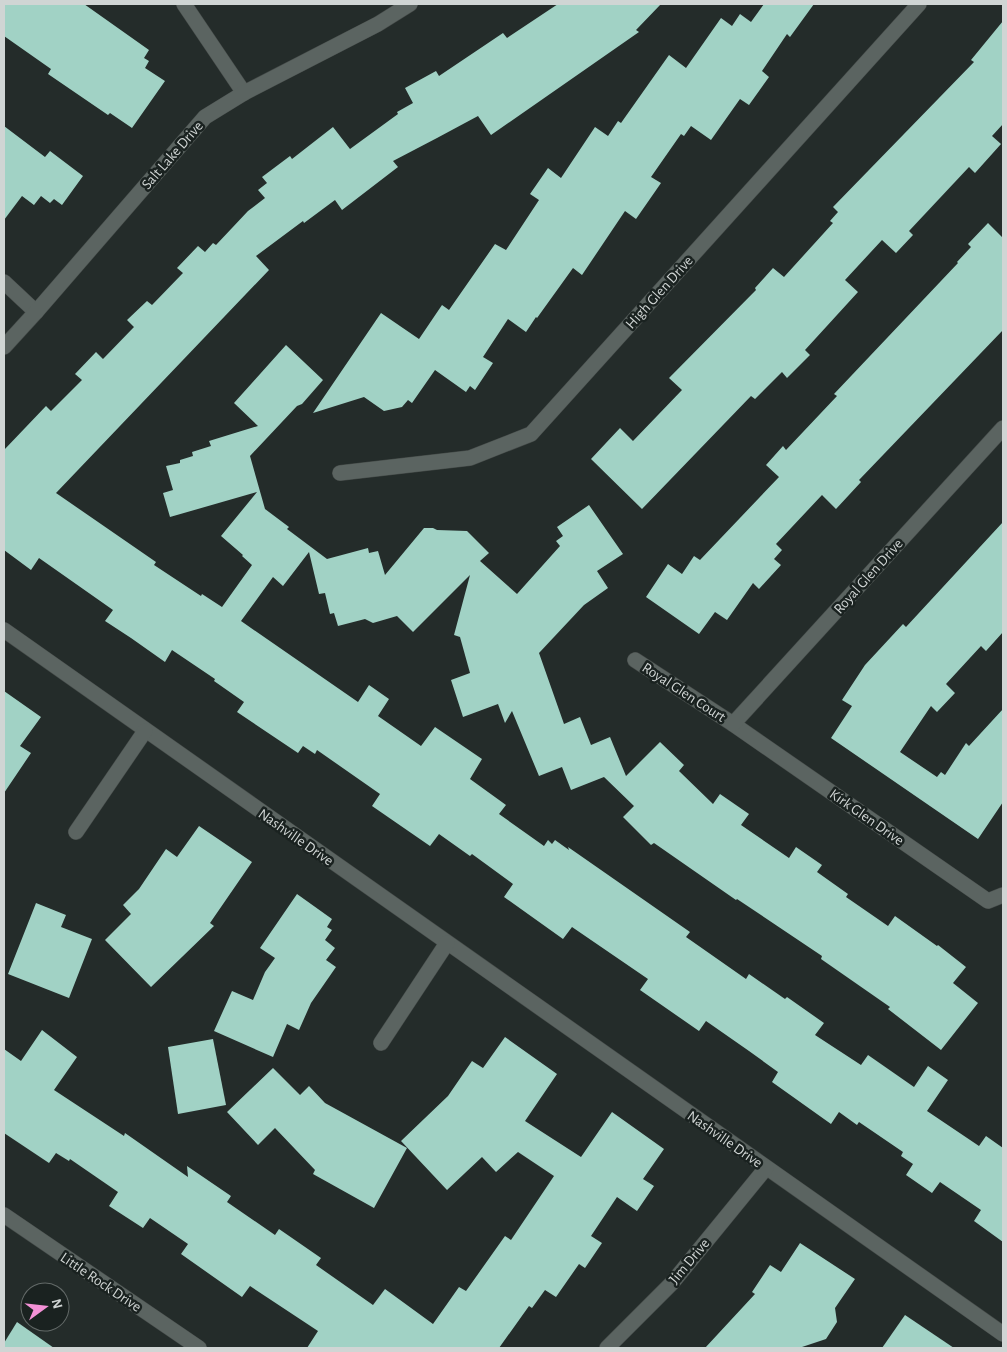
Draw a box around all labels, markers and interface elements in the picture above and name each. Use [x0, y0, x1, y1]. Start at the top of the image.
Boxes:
street label: Salt Lake Drive [139, 118, 206, 192]
street label: High Glen Drive [623, 253, 696, 332]
street label: Royal Glen Drive [831, 536, 906, 617]
street label: Royal Glen Court [639, 660, 728, 725]
street label: Kirk Glen Drive [827, 786, 907, 849]
street label: Nashville Drive [255, 806, 336, 869]
street label: Nashville Drive [684, 1108, 765, 1171]
street label: Jim Drive [666, 1236, 713, 1287]
street label: Little Rock Drive [58, 1250, 144, 1315]
north arrow [20, 1282, 70, 1332]
text: N [49, 1297, 65, 1310]

